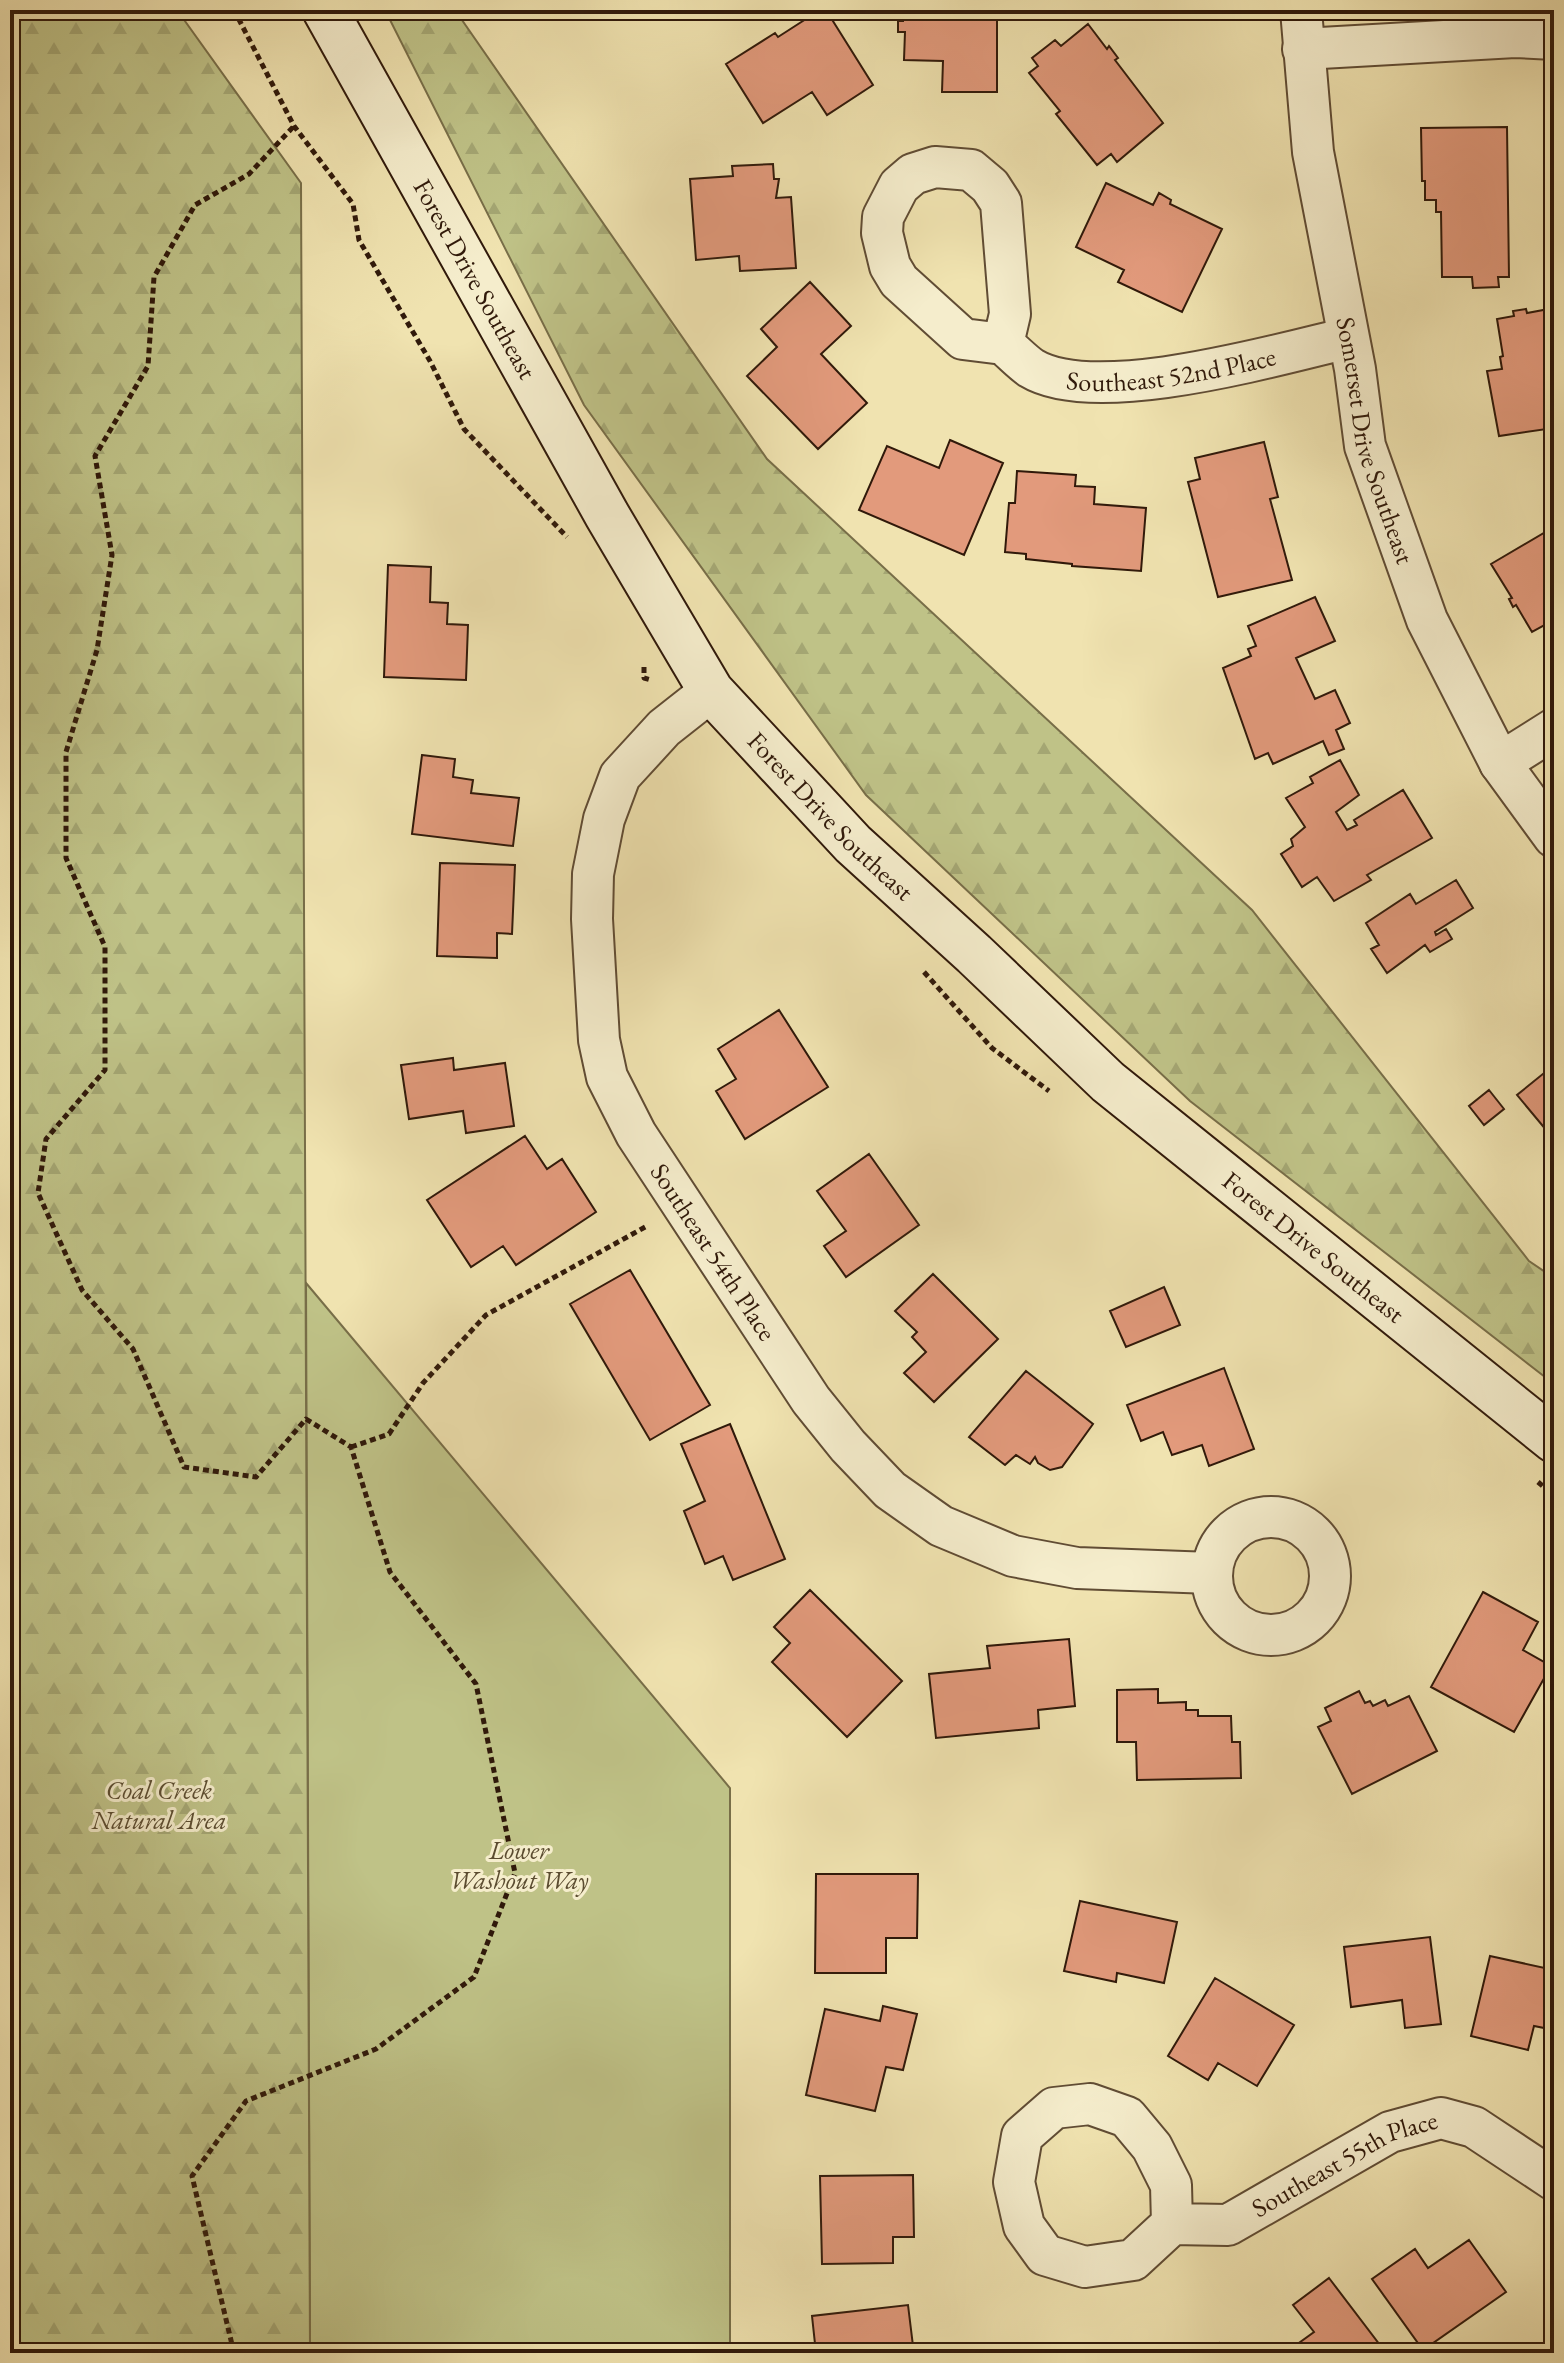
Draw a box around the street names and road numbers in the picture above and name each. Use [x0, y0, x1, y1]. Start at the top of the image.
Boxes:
street label: Forest Drive Southeast [406, 173, 545, 385]
street label: Somerset Drive Southeast [1328, 314, 1423, 568]
street label: Southeast 52nd Place [1064, 339, 1279, 399]
street label: Forest Drive Southeast [740, 724, 921, 908]
street label: Southeast 54th Place [643, 1157, 784, 1347]
street label: Forest Drive Southeast [1216, 1164, 1412, 1330]
street label: Southeast 55th Place [1245, 2103, 1441, 2225]

